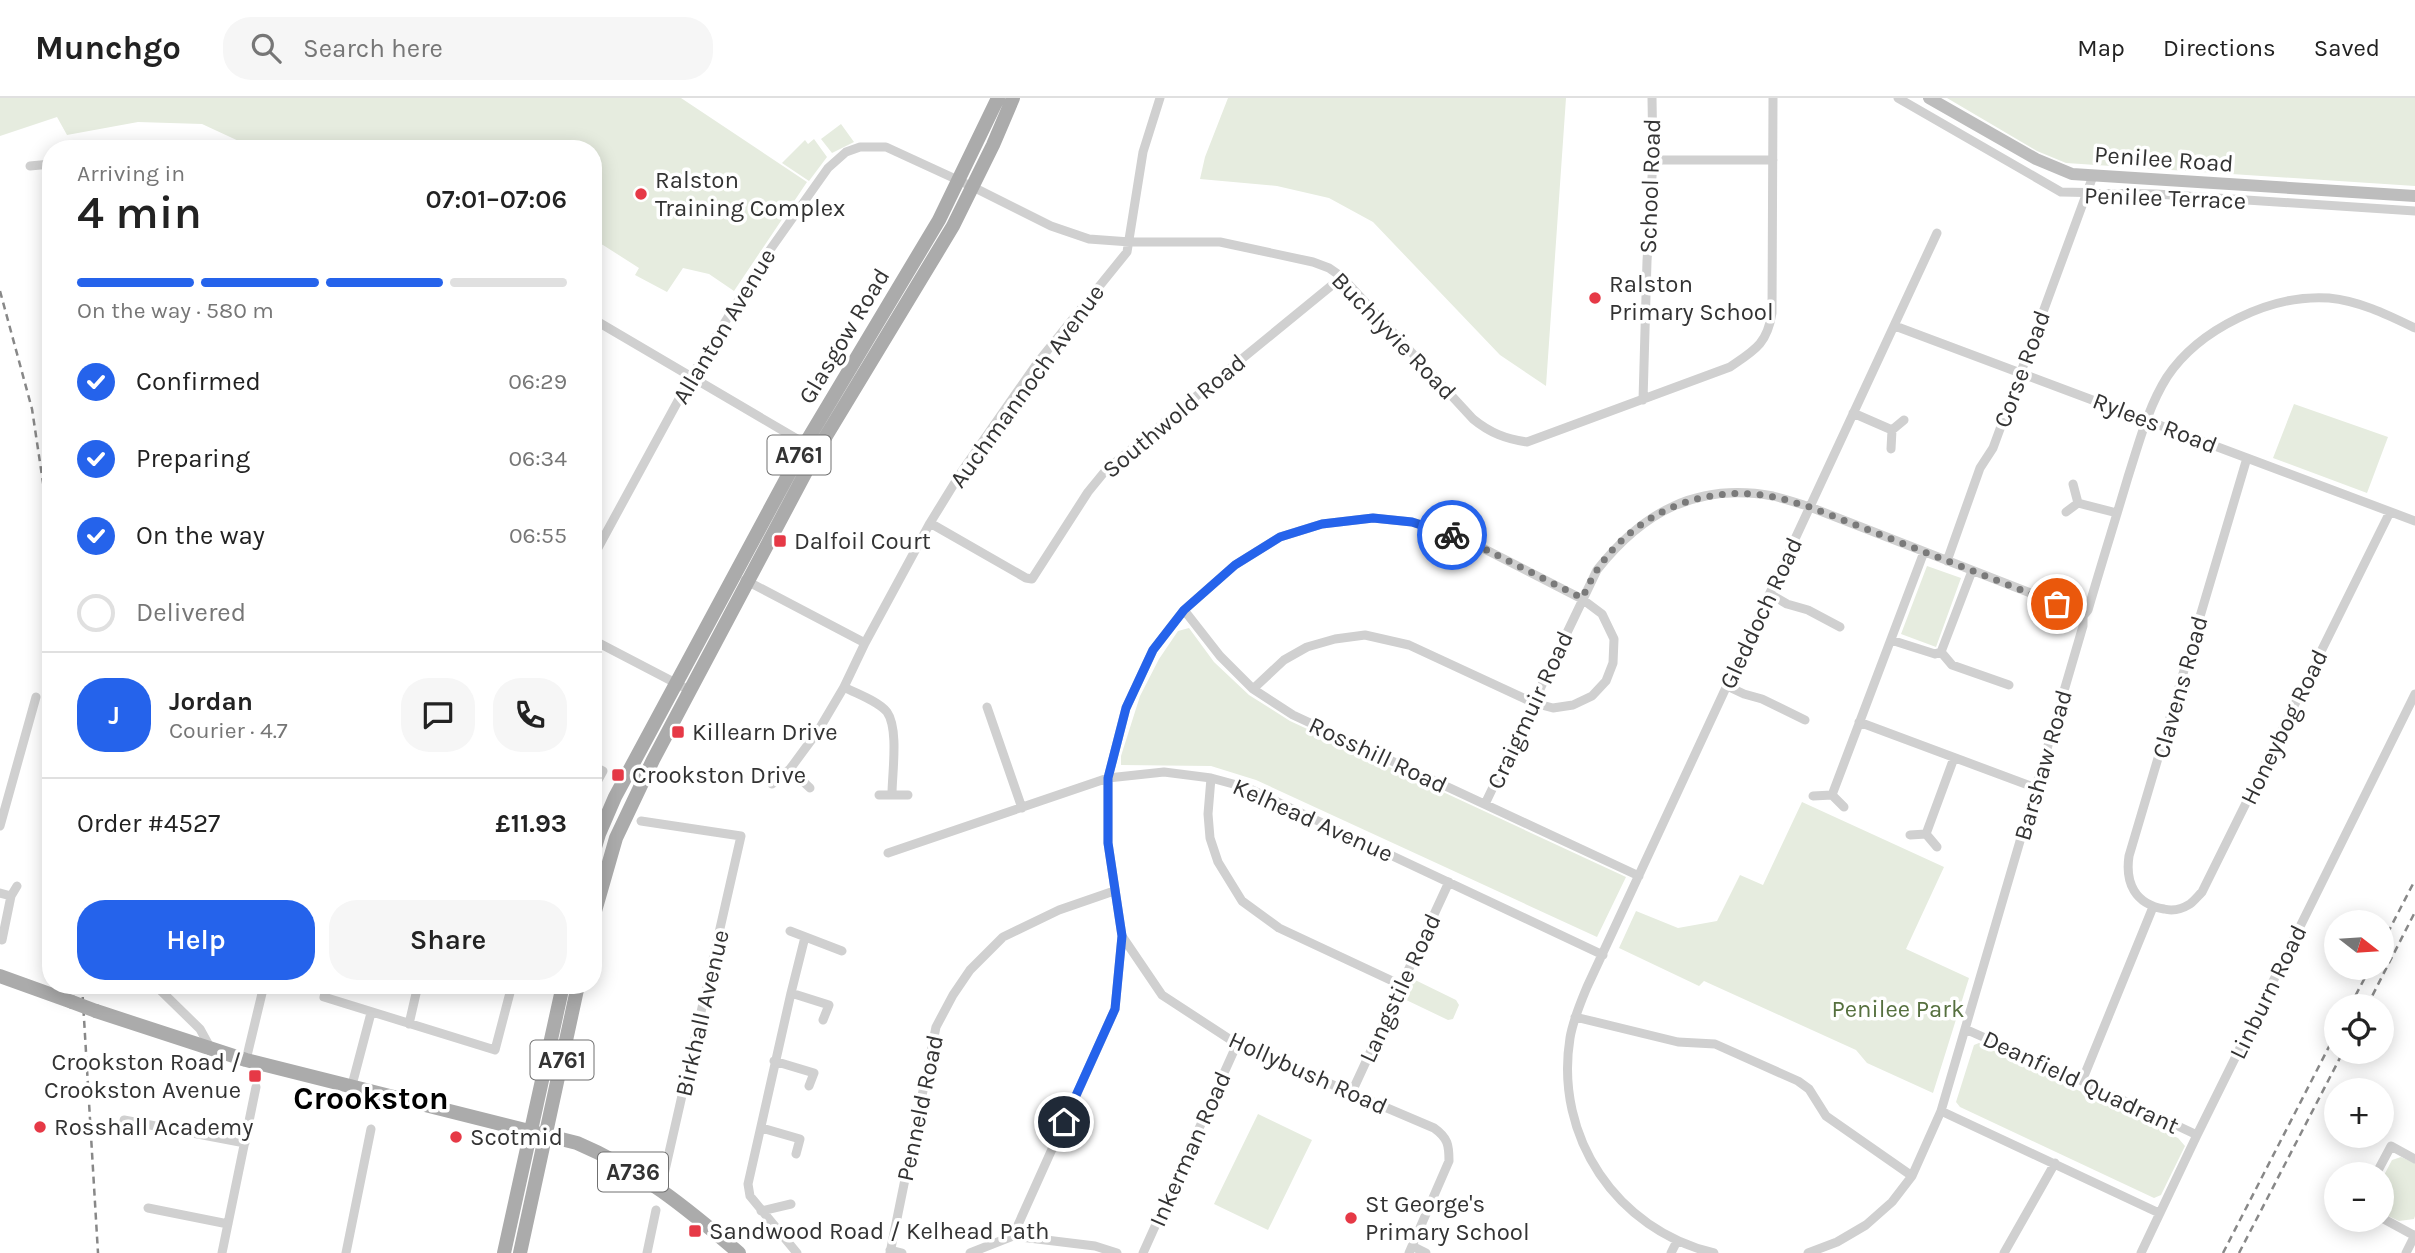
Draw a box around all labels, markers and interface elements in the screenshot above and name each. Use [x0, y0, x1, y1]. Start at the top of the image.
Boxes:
search box [223, 17, 713, 80]
text: Munchgo [35, 29, 181, 67]
icon: search [247, 29, 285, 67]
text: Search here [303, 33, 443, 64]
text: Map [2077, 34, 2125, 62]
text: Directions [2163, 34, 2276, 62]
text: Saved [2314, 34, 2380, 62]
street label: School Road [1634, 118, 1666, 254]
street label: Penilee Road [2093, 140, 2235, 178]
text: Arriving in [77, 160, 185, 187]
place label: Ralston Training Complex [655, 166, 845, 222]
street label: Penilee Terrace [2083, 181, 2247, 215]
text: 07:01–07:06 [425, 184, 567, 215]
text: 4 min [77, 186, 202, 240]
marker: Ralston Training Complex [633, 186, 649, 202]
street label: Allanton Avenue [667, 243, 781, 409]
street label: Glasgow Road [793, 263, 895, 409]
street label: Buchlyvie Road [1326, 266, 1462, 406]
place label: Ralston Primary School [1609, 270, 1774, 326]
street label: Auchmannoch Avenue [944, 279, 1110, 493]
marker: Ralston Primary School [1587, 290, 1603, 306]
text: On the way · 580 m [77, 297, 274, 324]
street label: Corse Road [1988, 307, 2056, 431]
street label: Southwold Road [1097, 348, 1251, 484]
icon: check [77, 363, 115, 401]
text: Confirmed [136, 366, 261, 397]
text: 06:29 [508, 368, 567, 395]
street label: Rylees Road [2089, 386, 2221, 460]
road number: A761 [768, 436, 830, 474]
icon: check [77, 440, 115, 478]
text: Preparing [136, 443, 250, 474]
text: 06:34 [508, 445, 567, 472]
courier [1417, 500, 1487, 570]
icon: bike [1433, 516, 1471, 554]
icon: check [77, 517, 115, 555]
text: On the way [136, 520, 265, 551]
text: 06:55 [509, 522, 567, 549]
place label: Dalfoil Court [794, 527, 931, 555]
marker: Dalfoil Court [772, 533, 788, 549]
street label: Gleddoch Road [1714, 533, 1808, 693]
pin [2027, 574, 2087, 634]
icon: bag [2038, 585, 2076, 623]
text: Delivered [136, 597, 246, 628]
street label: Clavens Road [2146, 612, 2214, 762]
street label: Craigmuir Road [1481, 627, 1579, 793]
street label: Honeybog Road [2234, 645, 2334, 809]
button: chat [401, 678, 475, 752]
button: phone [493, 678, 567, 752]
text: Jordan [169, 686, 253, 717]
street label: Barshaw Road [2008, 686, 2078, 844]
text: J [108, 700, 120, 731]
street label: Rosshill Road [1305, 711, 1451, 799]
text: Courier · 4.7 [169, 717, 288, 744]
place label: Killearn Drive [692, 718, 838, 746]
marker: Killearn Drive [670, 724, 686, 740]
place label: Crookston Drive [632, 761, 806, 789]
marker: Crookston Drive [610, 767, 626, 783]
street label: Kelhead Avenue [1228, 772, 1398, 868]
text: Order #4527 [77, 808, 220, 839]
text: £11.93 [495, 808, 567, 839]
button: Help [77, 900, 315, 980]
button: Share [329, 900, 567, 980]
street label: Langstile Road [1353, 909, 1447, 1067]
north arrow [2324, 910, 2394, 980]
map controls [2324, 910, 2394, 1232]
street label: Linburn Road [2223, 920, 2313, 1064]
street label: Birkhall Avenue [669, 927, 735, 1099]
button: locate [2324, 994, 2394, 1064]
park label: Penilee Park [1831, 995, 1965, 1023]
street label: Deanfield Quadrant [1978, 1024, 2184, 1140]
street label: Hollybush Road [1224, 1026, 1392, 1120]
street label: Penneld Road [891, 1032, 949, 1184]
road number: A761 [530, 1040, 594, 1079]
place label: Crookston Road / Crookston Avenue [44, 1048, 241, 1104]
street label: Inkerman Road [1143, 1067, 1237, 1231]
marker: Crookston Road / Crookston Avenue [247, 1068, 263, 1084]
button: + [2324, 1078, 2394, 1148]
district label: Crookston [293, 1080, 449, 1117]
pin [1034, 1092, 1094, 1152]
icon: home [1045, 1103, 1083, 1141]
place label: Rosshall Academy [54, 1113, 253, 1141]
marker: Rosshall Academy [32, 1119, 48, 1135]
place label: Scotmid [470, 1123, 563, 1151]
marker: Scotmid [448, 1129, 464, 1145]
road number: A736 [598, 1152, 668, 1191]
button: − [2324, 1162, 2394, 1232]
place label: St George's Primary School [1365, 1190, 1530, 1246]
marker: St George's Primary School [1343, 1210, 1359, 1226]
place label: Sandwood Road / Kelhead Path [709, 1217, 1050, 1245]
marker: Sandwood Road / Kelhead Path [687, 1223, 703, 1239]

